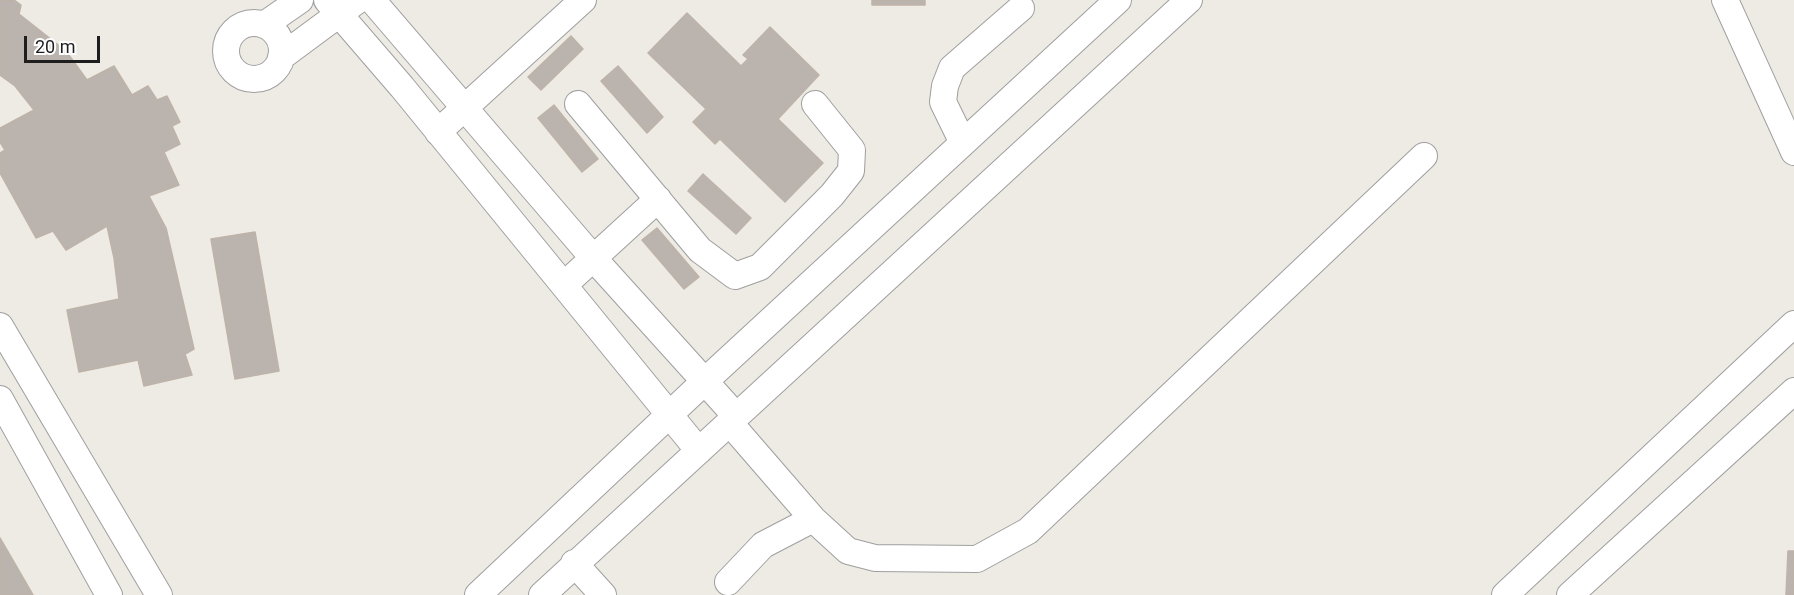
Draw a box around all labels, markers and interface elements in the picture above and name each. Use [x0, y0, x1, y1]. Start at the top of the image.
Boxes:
scale bar [27, 24, 104, 62]
text: 20 m [35, 36, 75, 57]

